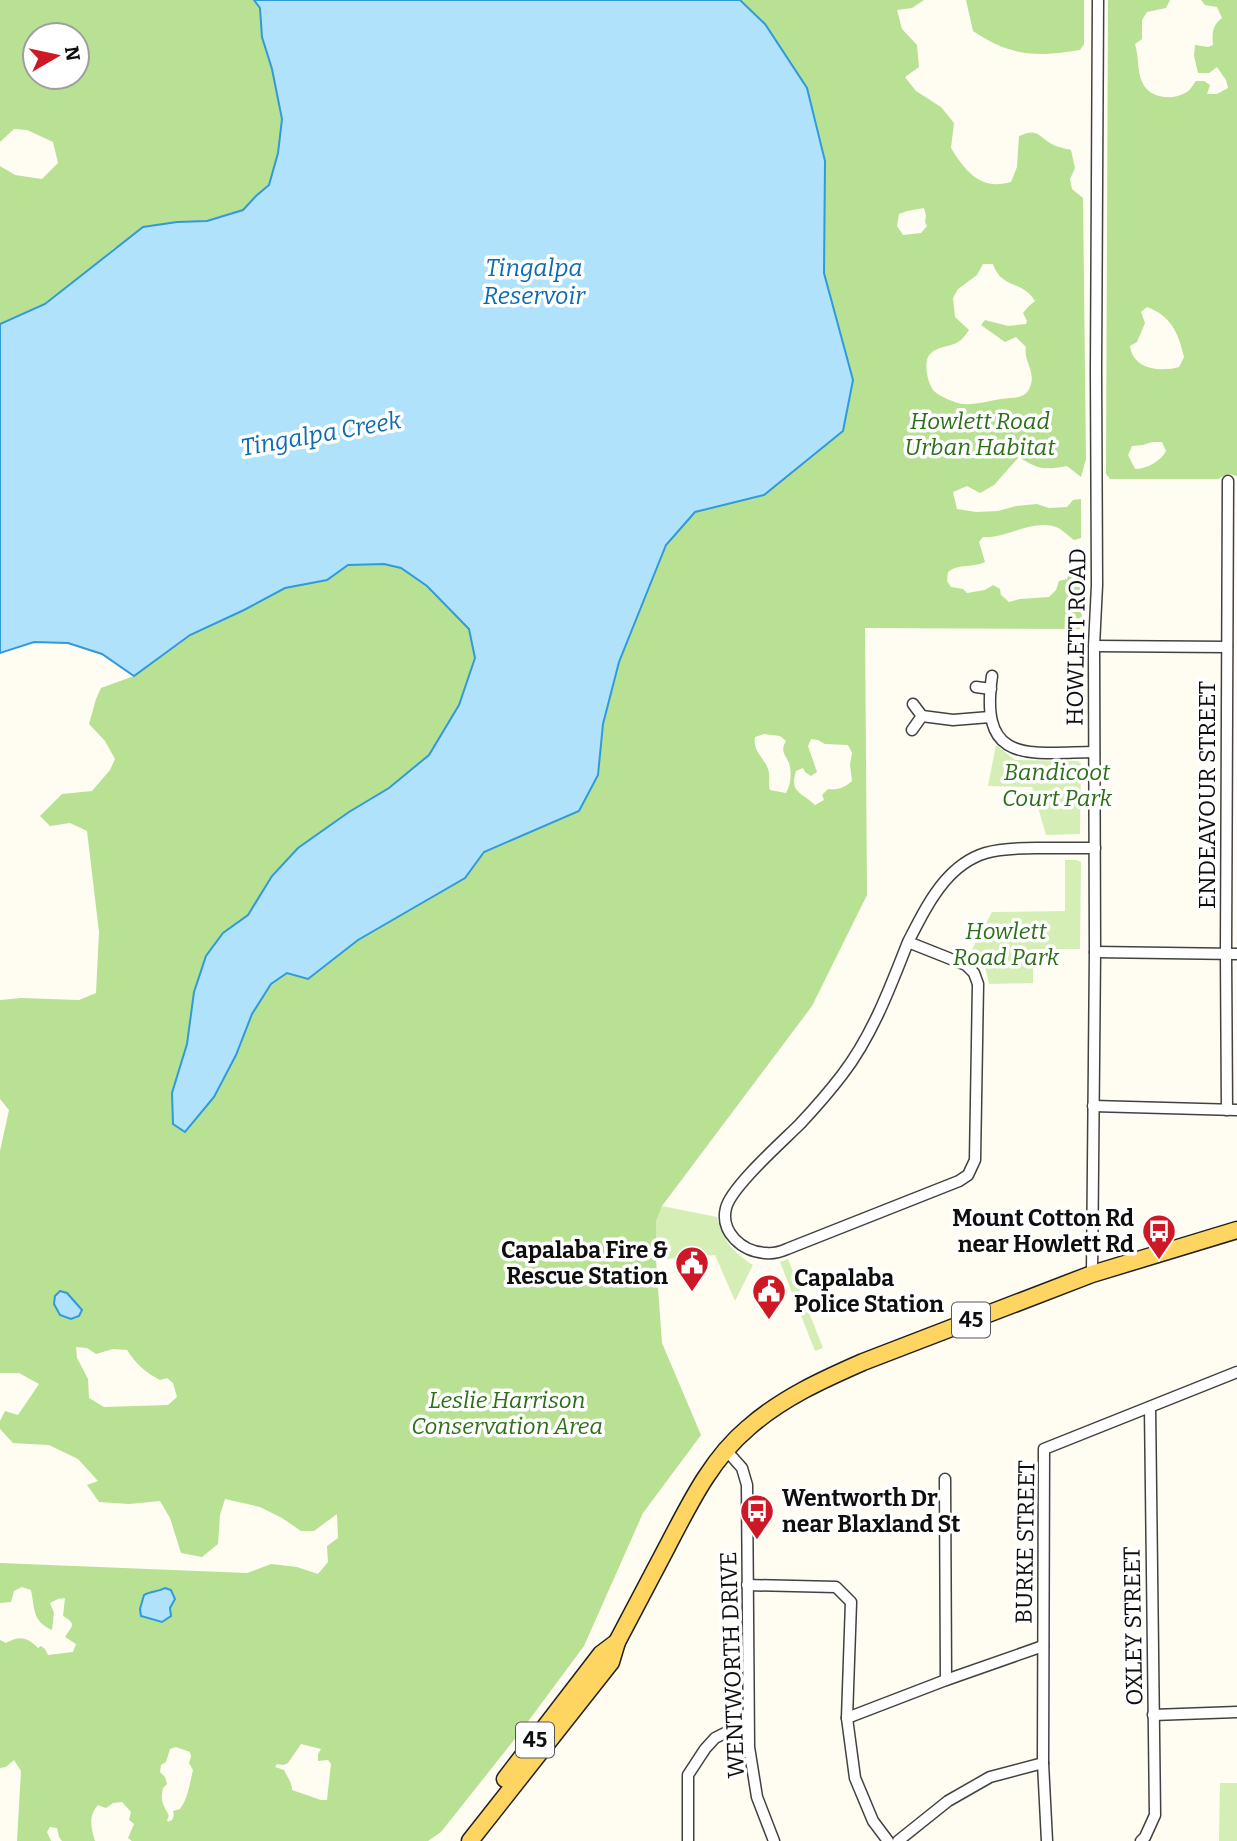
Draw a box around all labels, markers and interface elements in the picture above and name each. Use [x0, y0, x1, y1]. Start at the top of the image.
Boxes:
north arrow [21, 21, 91, 91]
text: N [60, 44, 85, 63]
water label: Tingalpa Reservoir [483, 254, 586, 310]
water label: Tingalpa Creek [239, 406, 404, 462]
park label: Howlett Road Urban Habitat [905, 407, 1056, 461]
street label: HOWLETT ROAD [1060, 548, 1092, 726]
street label: ENDEAVOUR STREET [1193, 681, 1221, 909]
park label: Bandicoot Court Park [1002, 758, 1113, 812]
park label: Howlett Road Park [953, 917, 1060, 971]
place label: Mount Cotton Rd near Howlett Rd [952, 1204, 1134, 1258]
bus stop icon: Mount Cotton Rd near Howlett Rd [1140, 1212, 1178, 1261]
place label: Capalaba Fire & Rescue Station [501, 1236, 668, 1290]
public building icon: Capalaba Fire & Rescue Station [673, 1244, 711, 1293]
place label: Capalaba Police Station [794, 1264, 944, 1318]
public building icon: Capalaba Police Station [750, 1272, 788, 1321]
road number: 45 [952, 1302, 990, 1338]
park label: Leslie Harrison Conservation Area [411, 1386, 603, 1440]
street label: BURKE STREET [1010, 1460, 1040, 1624]
place label: Wentworth Dr near Blaxland St [782, 1484, 960, 1538]
bus stop icon: Wentworth Dr near Blaxland St [738, 1492, 776, 1541]
street label: OXLEY STREET [1118, 1546, 1148, 1706]
street label: WENTWORTH DRIVE [714, 1551, 750, 1779]
road number: 45 [516, 1722, 554, 1758]

